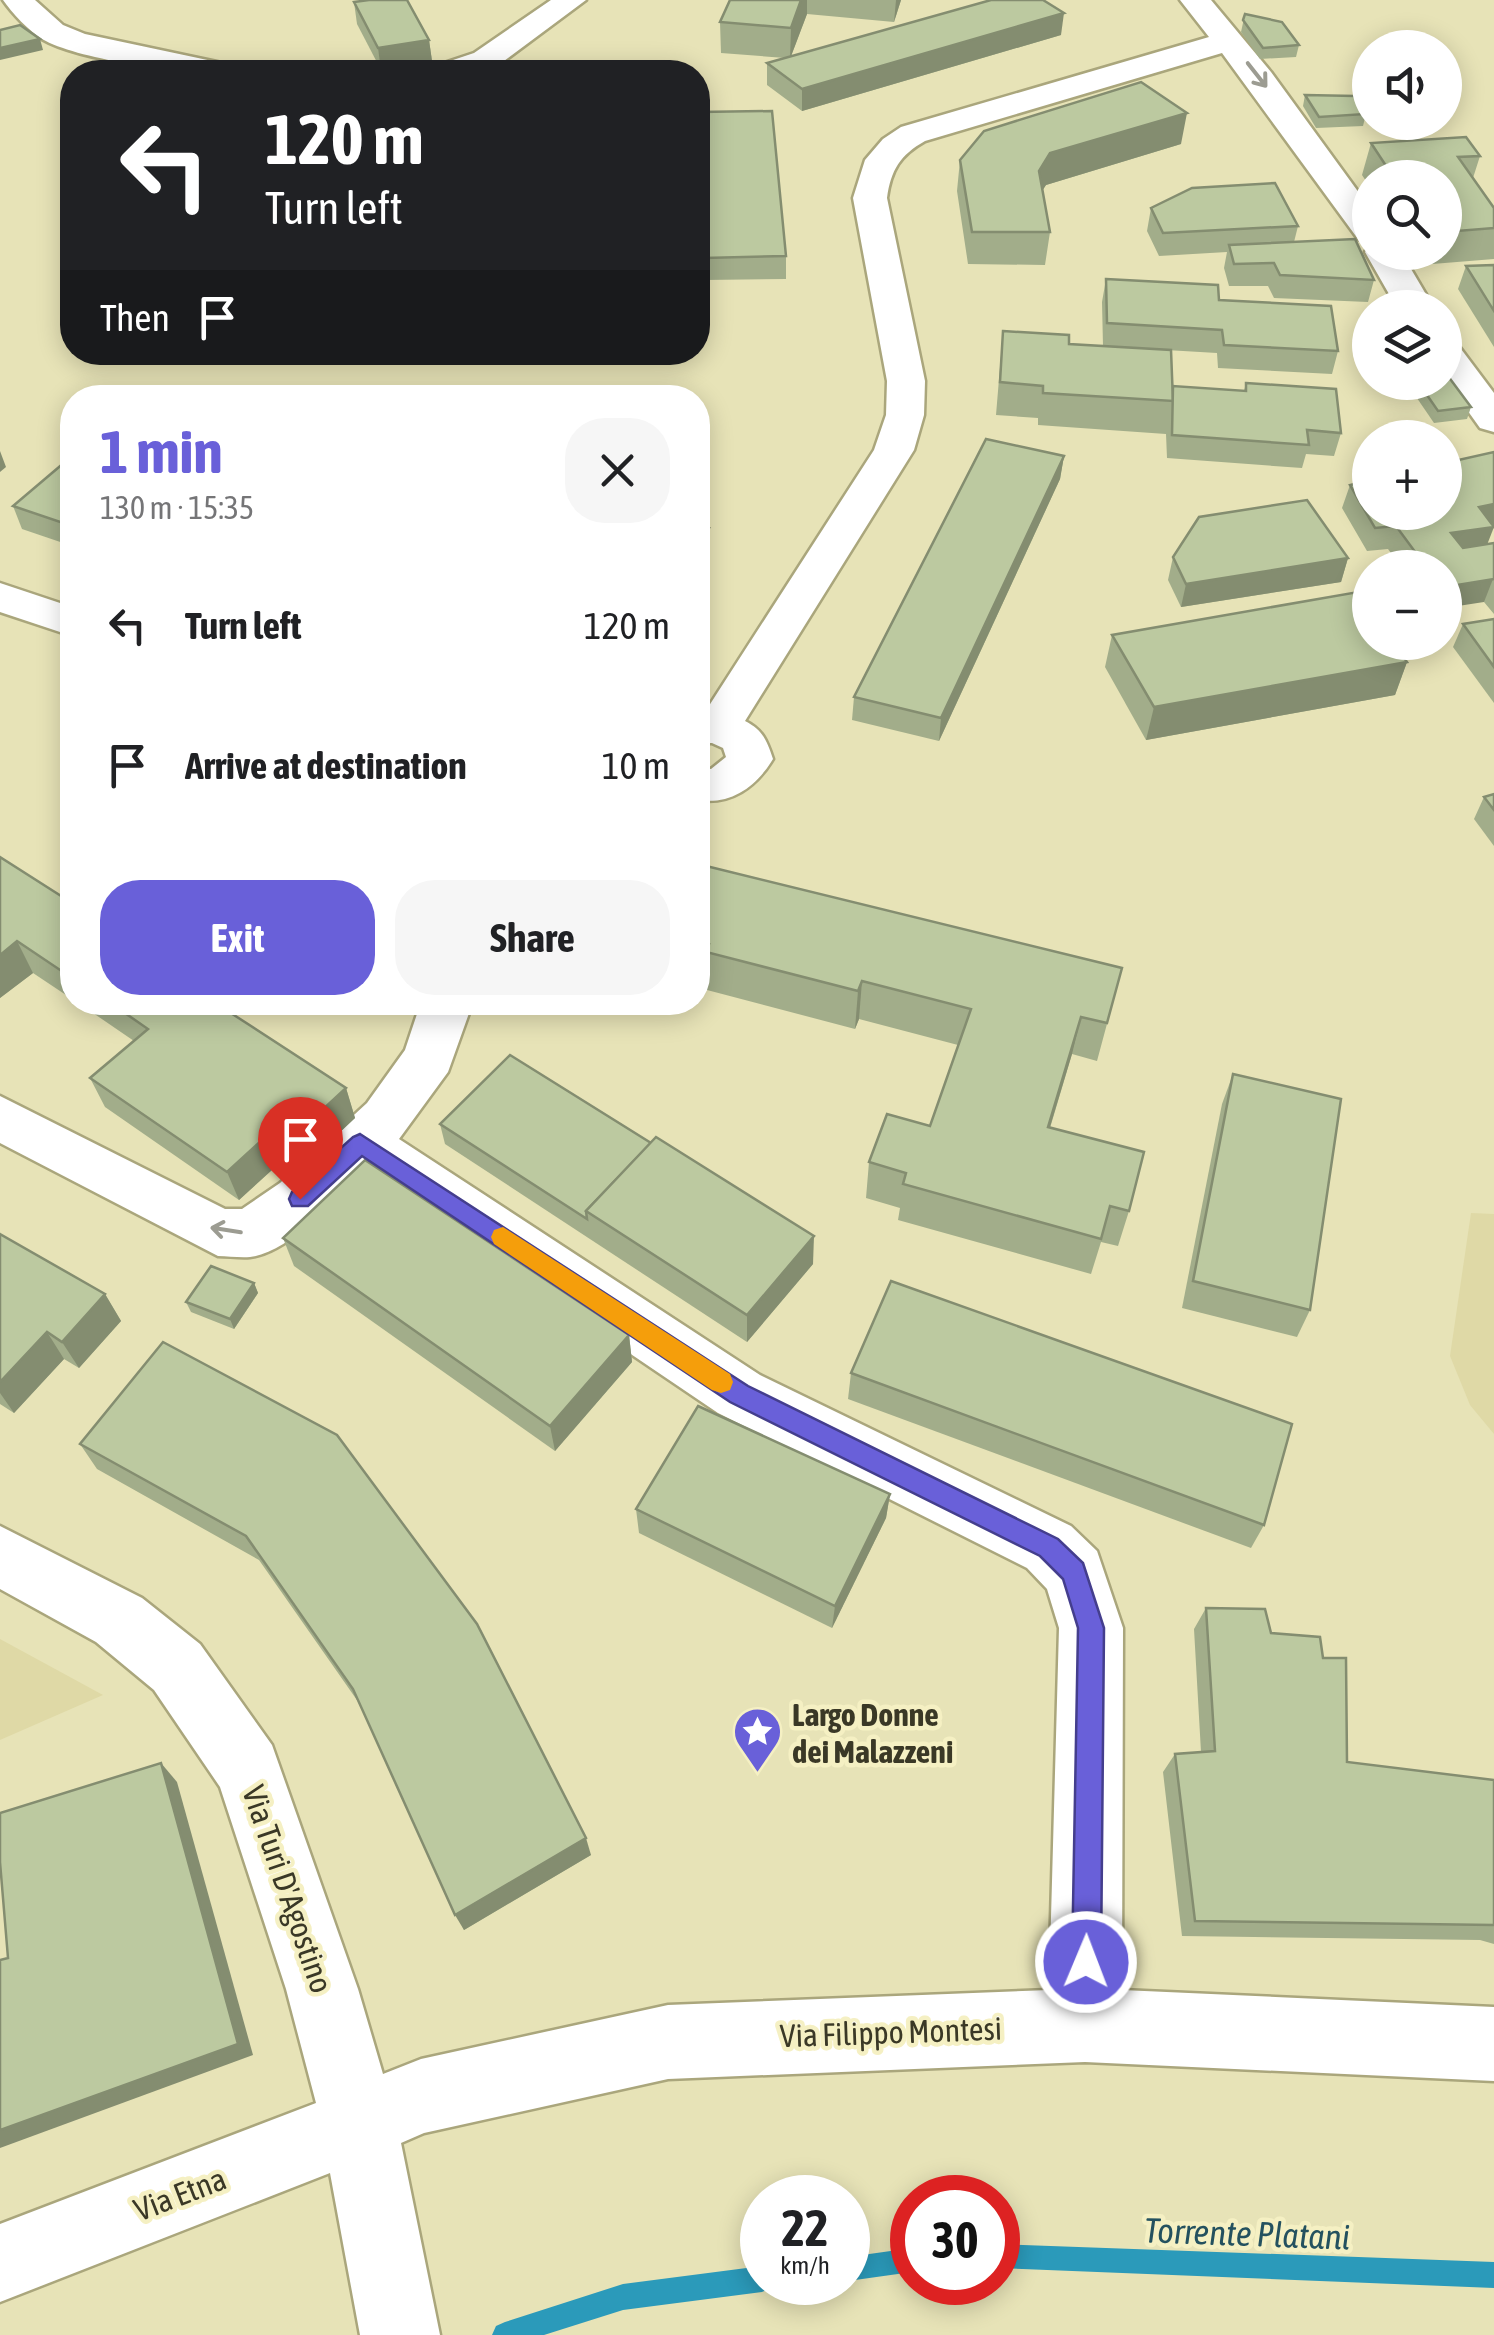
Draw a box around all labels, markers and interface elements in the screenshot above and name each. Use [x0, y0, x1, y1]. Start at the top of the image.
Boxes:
map controls [1352, 30, 1462, 660]
button: sound [1352, 30, 1462, 140]
one-way arrow [1246, 62, 1268, 88]
text: 120 m [265, 99, 424, 179]
icon: left [100, 100, 230, 230]
button: search [1352, 160, 1462, 270]
text: Turn left [265, 182, 403, 234]
icon: arrive [190, 290, 245, 345]
button: layers [1352, 290, 1462, 400]
text: Then [100, 296, 170, 339]
text: 1 min [100, 417, 223, 486]
button: close [565, 418, 670, 523]
button: + [1352, 420, 1462, 530]
text: 130 m · 15:35 [100, 489, 254, 526]
button: − [1352, 550, 1462, 660]
icon: left [100, 598, 155, 653]
text: Turn left [185, 604, 301, 647]
text: 120 m [584, 604, 670, 647]
icon: arrive [100, 738, 155, 793]
text: Arrive at destination [185, 744, 467, 787]
text: 10 m [602, 744, 670, 787]
button: Exit [100, 880, 375, 995]
button: Share [395, 880, 670, 995]
pin [258, 1097, 343, 1200]
icon: arrive [273, 1112, 328, 1167]
one-way arrow [211, 1220, 243, 1239]
place label: Largo Donne dei Malazzeni [792, 1696, 953, 1770]
place icon: Largo Donne dei Malazzeni [731, 1706, 783, 1774]
street label: Via Turi D'Agostino [235, 1780, 341, 1998]
position arrow [1034, 1910, 1138, 2014]
street label: Via Filippo Montesi [779, 2010, 1003, 2054]
street label: Via Etna [129, 2160, 231, 2228]
speed limit sign: 30 [890, 2175, 1020, 2305]
text: 22 [781, 2199, 828, 2257]
water label: Torrente Platani [1143, 2209, 1351, 2257]
text: km/h [780, 2251, 830, 2279]

